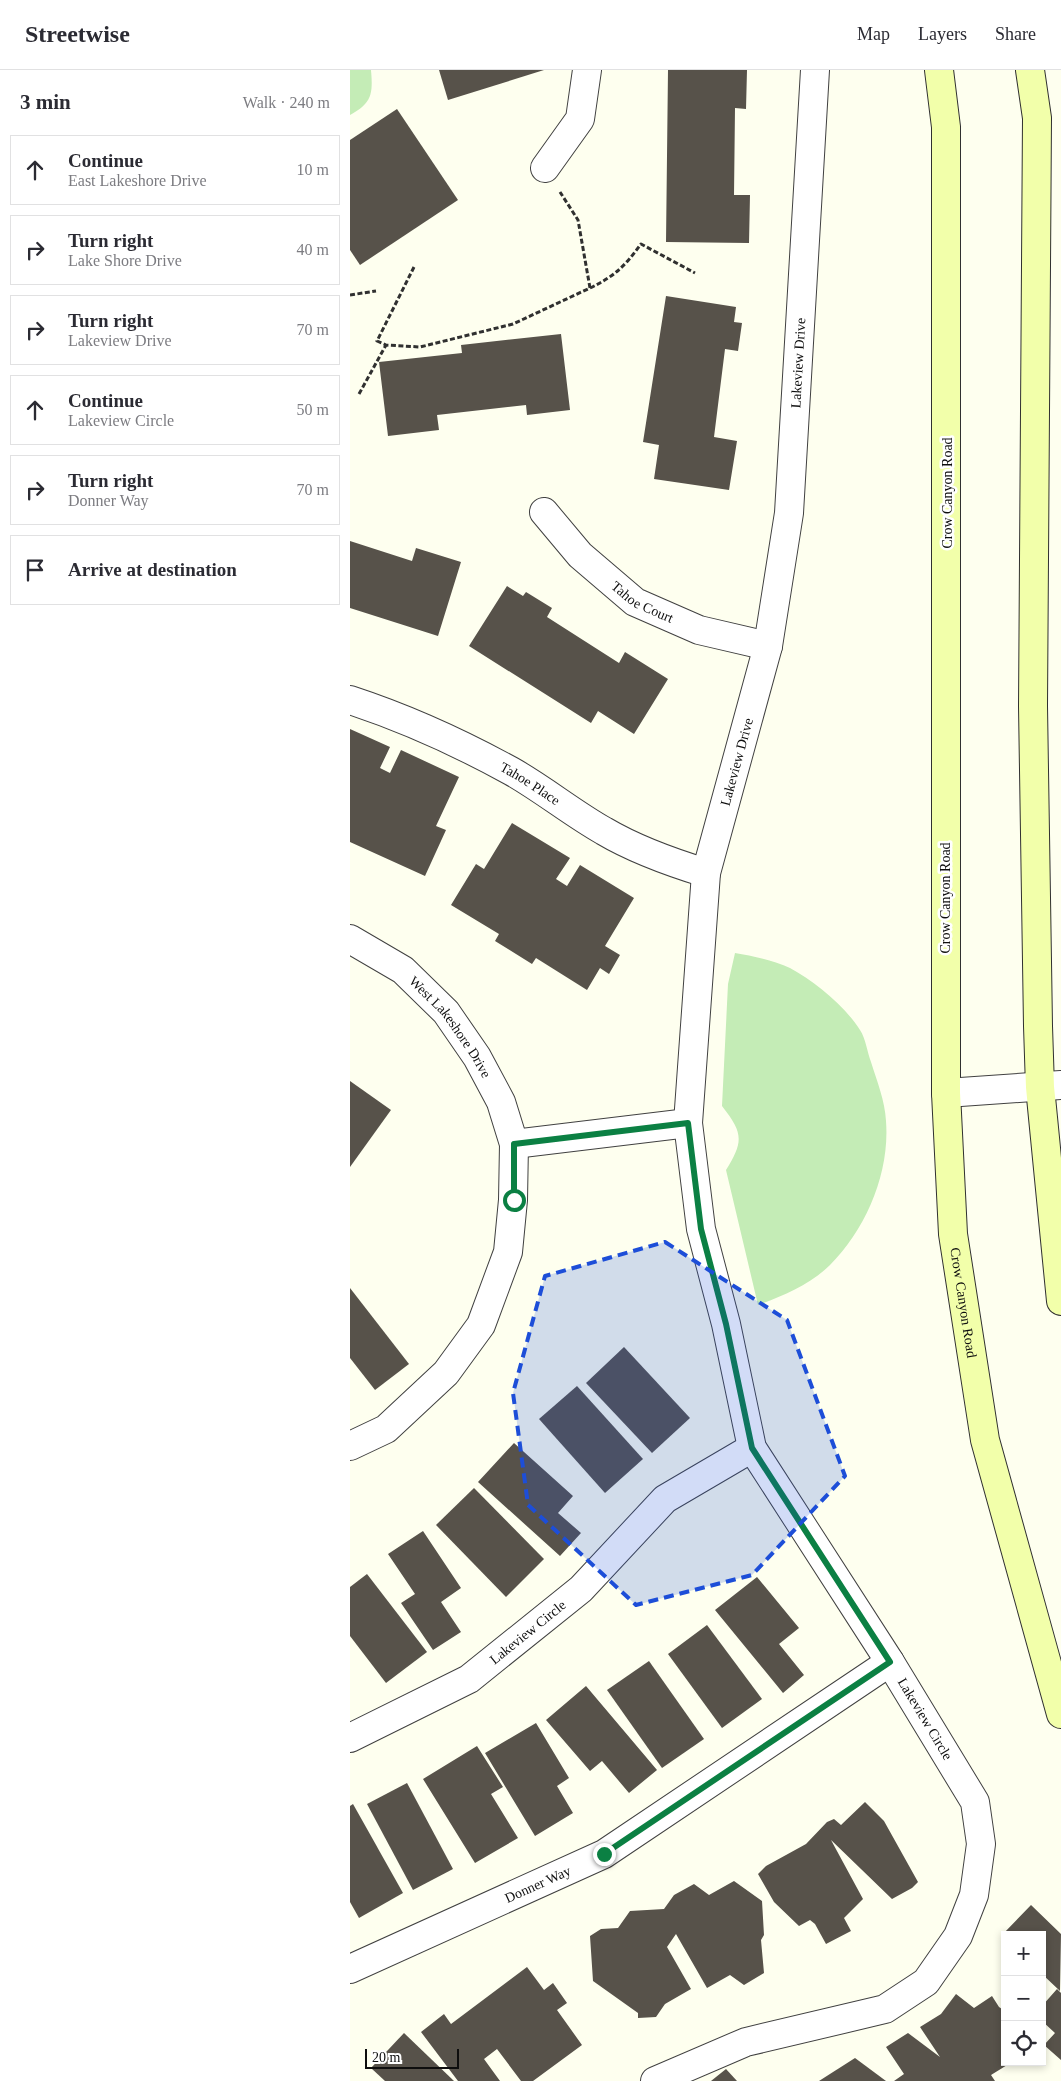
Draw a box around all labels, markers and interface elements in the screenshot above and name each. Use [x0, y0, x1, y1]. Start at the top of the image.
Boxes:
text: Streetwise [25, 21, 130, 47]
text: Map [857, 24, 890, 44]
text: Layers [918, 24, 967, 44]
text: Share [995, 24, 1036, 44]
text: 3 min [20, 90, 71, 114]
text: Walk · 240 m [243, 94, 330, 111]
text: Continue [68, 150, 143, 171]
icon: ahead [21, 156, 49, 184]
text: 10 m [297, 161, 329, 178]
text: East Lakeshore Drive [68, 172, 207, 189]
text: Turn right [68, 230, 153, 251]
icon: right [21, 236, 49, 264]
text: 40 m [297, 241, 329, 258]
text: Lake Shore Drive [68, 252, 182, 269]
text: Turn right [68, 310, 153, 331]
icon: right [21, 316, 49, 344]
street label: Lakeview Drive [788, 317, 808, 409]
text: 70 m [297, 321, 329, 338]
text: Lakeview Drive [68, 332, 172, 349]
text: Continue [68, 390, 143, 411]
icon: ahead [21, 396, 49, 424]
text: 50 m [297, 401, 329, 418]
text: Lakeview Circle [68, 412, 174, 429]
street label: Crow Canyon Road [940, 437, 955, 549]
text: Turn right [68, 470, 153, 491]
icon: right [21, 476, 49, 504]
text: 70 m [297, 481, 329, 498]
text: Donner Way [68, 492, 149, 509]
icon: arrive [21, 556, 49, 584]
text: Arrive at destination [68, 559, 237, 580]
street label: Tahoe Court [609, 578, 676, 625]
street label: Lakeview Drive [717, 716, 756, 807]
street label: Tahoe Place [498, 759, 563, 808]
street label: Crow Canyon Road [938, 842, 953, 954]
street label: West Lakeshore Drive [406, 973, 494, 1080]
route start [503, 1189, 526, 1212]
street label: Crow Canyon Road [948, 1246, 980, 1359]
street label: Lakeview Circle [487, 1597, 569, 1667]
street label: Lakeview Circle [895, 1675, 955, 1763]
route end [593, 1843, 616, 1866]
street label: Donner Way [502, 1863, 573, 1905]
map controls [1001, 1931, 1046, 2066]
button: + [1001, 1931, 1046, 1976]
button: − [1001, 1976, 1046, 2021]
button: locate [1001, 2021, 1046, 2066]
scale bar [365, 2046, 459, 2069]
text: 20 m [372, 2050, 400, 2065]

